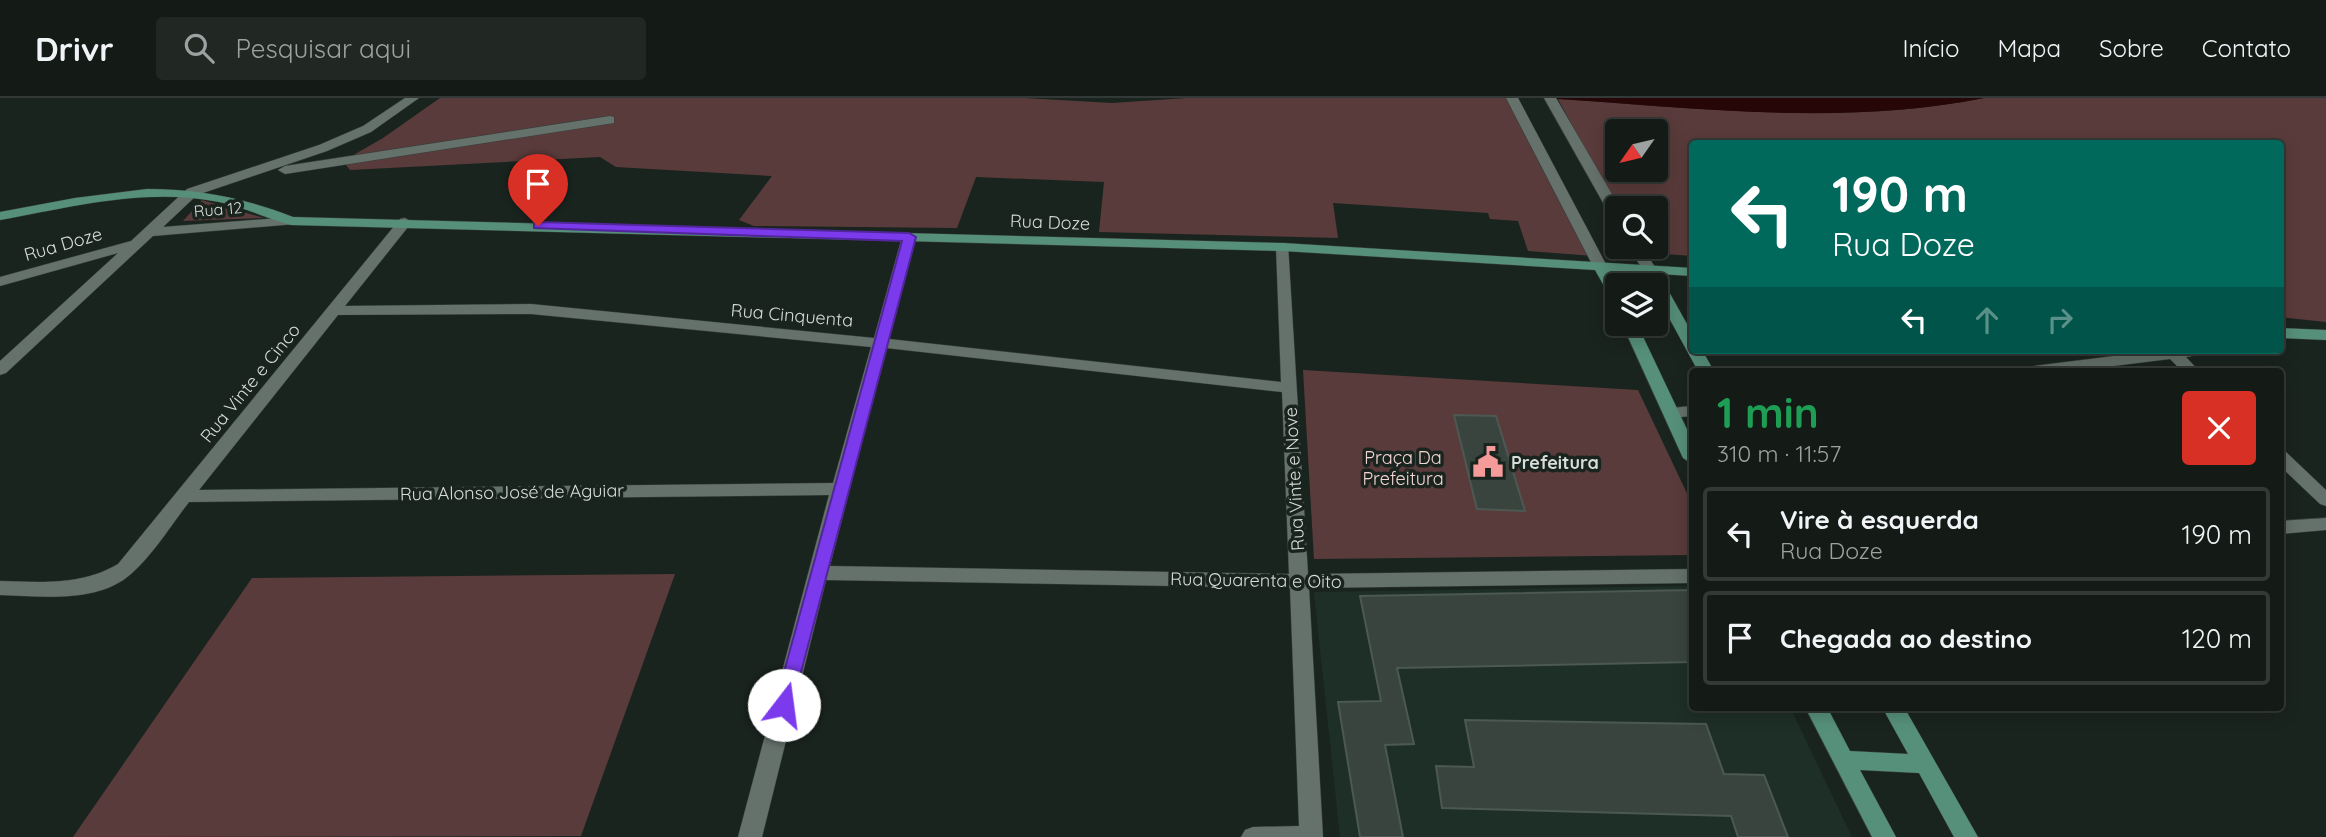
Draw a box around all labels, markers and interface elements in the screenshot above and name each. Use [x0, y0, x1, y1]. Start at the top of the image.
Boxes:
search box [156, 17, 646, 80]
text: Drivr [35, 28, 114, 69]
icon: search [180, 29, 218, 67]
text: Pesquisar aqui [236, 32, 411, 65]
text: Início [1902, 33, 1959, 63]
text: Mapa [1997, 33, 2061, 63]
text: Sobre [2099, 33, 2164, 63]
text: Contato [2202, 33, 2291, 63]
north arrow [1605, 119, 1668, 182]
map controls [1605, 119, 1668, 336]
pin [508, 154, 568, 226]
text: 190 m [1832, 163, 1968, 224]
icon: arrive [519, 165, 557, 203]
icon: left [1717, 168, 1808, 259]
button: search [1605, 196, 1668, 259]
street label: Rua 12 [193, 197, 243, 221]
street label: Rua Doze [1009, 209, 1091, 235]
street label: Rua Doze [21, 222, 105, 266]
text: Rua Doze [1832, 224, 1975, 264]
button: layers [1605, 273, 1668, 336]
street label: Rua Cinquenta [730, 298, 854, 332]
icon: left [1895, 301, 1933, 339]
icon: ahead [1968, 301, 2006, 339]
icon: right [2041, 301, 2079, 339]
street label: Rua Vinte e Cinco [195, 319, 305, 447]
text: 1 min [1717, 386, 1819, 439]
button: close [2182, 391, 2256, 465]
street label: Rua Vinte e Nove [1279, 407, 1309, 551]
text: 310 m · 11:57 [1717, 439, 1841, 468]
public building icon: Prefeitura [1471, 445, 1505, 479]
park label: Praça Da Prefeitura [1362, 446, 1444, 490]
place label: Prefeitura [1511, 451, 1599, 474]
street label: Rua Alonso José de Aguiar [400, 479, 624, 505]
text: Vire à esquerda [1780, 503, 1979, 536]
icon: left [1721, 515, 1759, 553]
text: 190 m [2182, 518, 2252, 551]
text: Rua Doze [1780, 536, 1883, 565]
street label: Rua Quarenta e Oito [1170, 567, 1342, 593]
icon: arrive [1721, 619, 1759, 657]
text: Chegada ao destino [1780, 622, 2032, 655]
text: 120 m [2182, 622, 2252, 655]
position arrow [747, 668, 821, 742]

